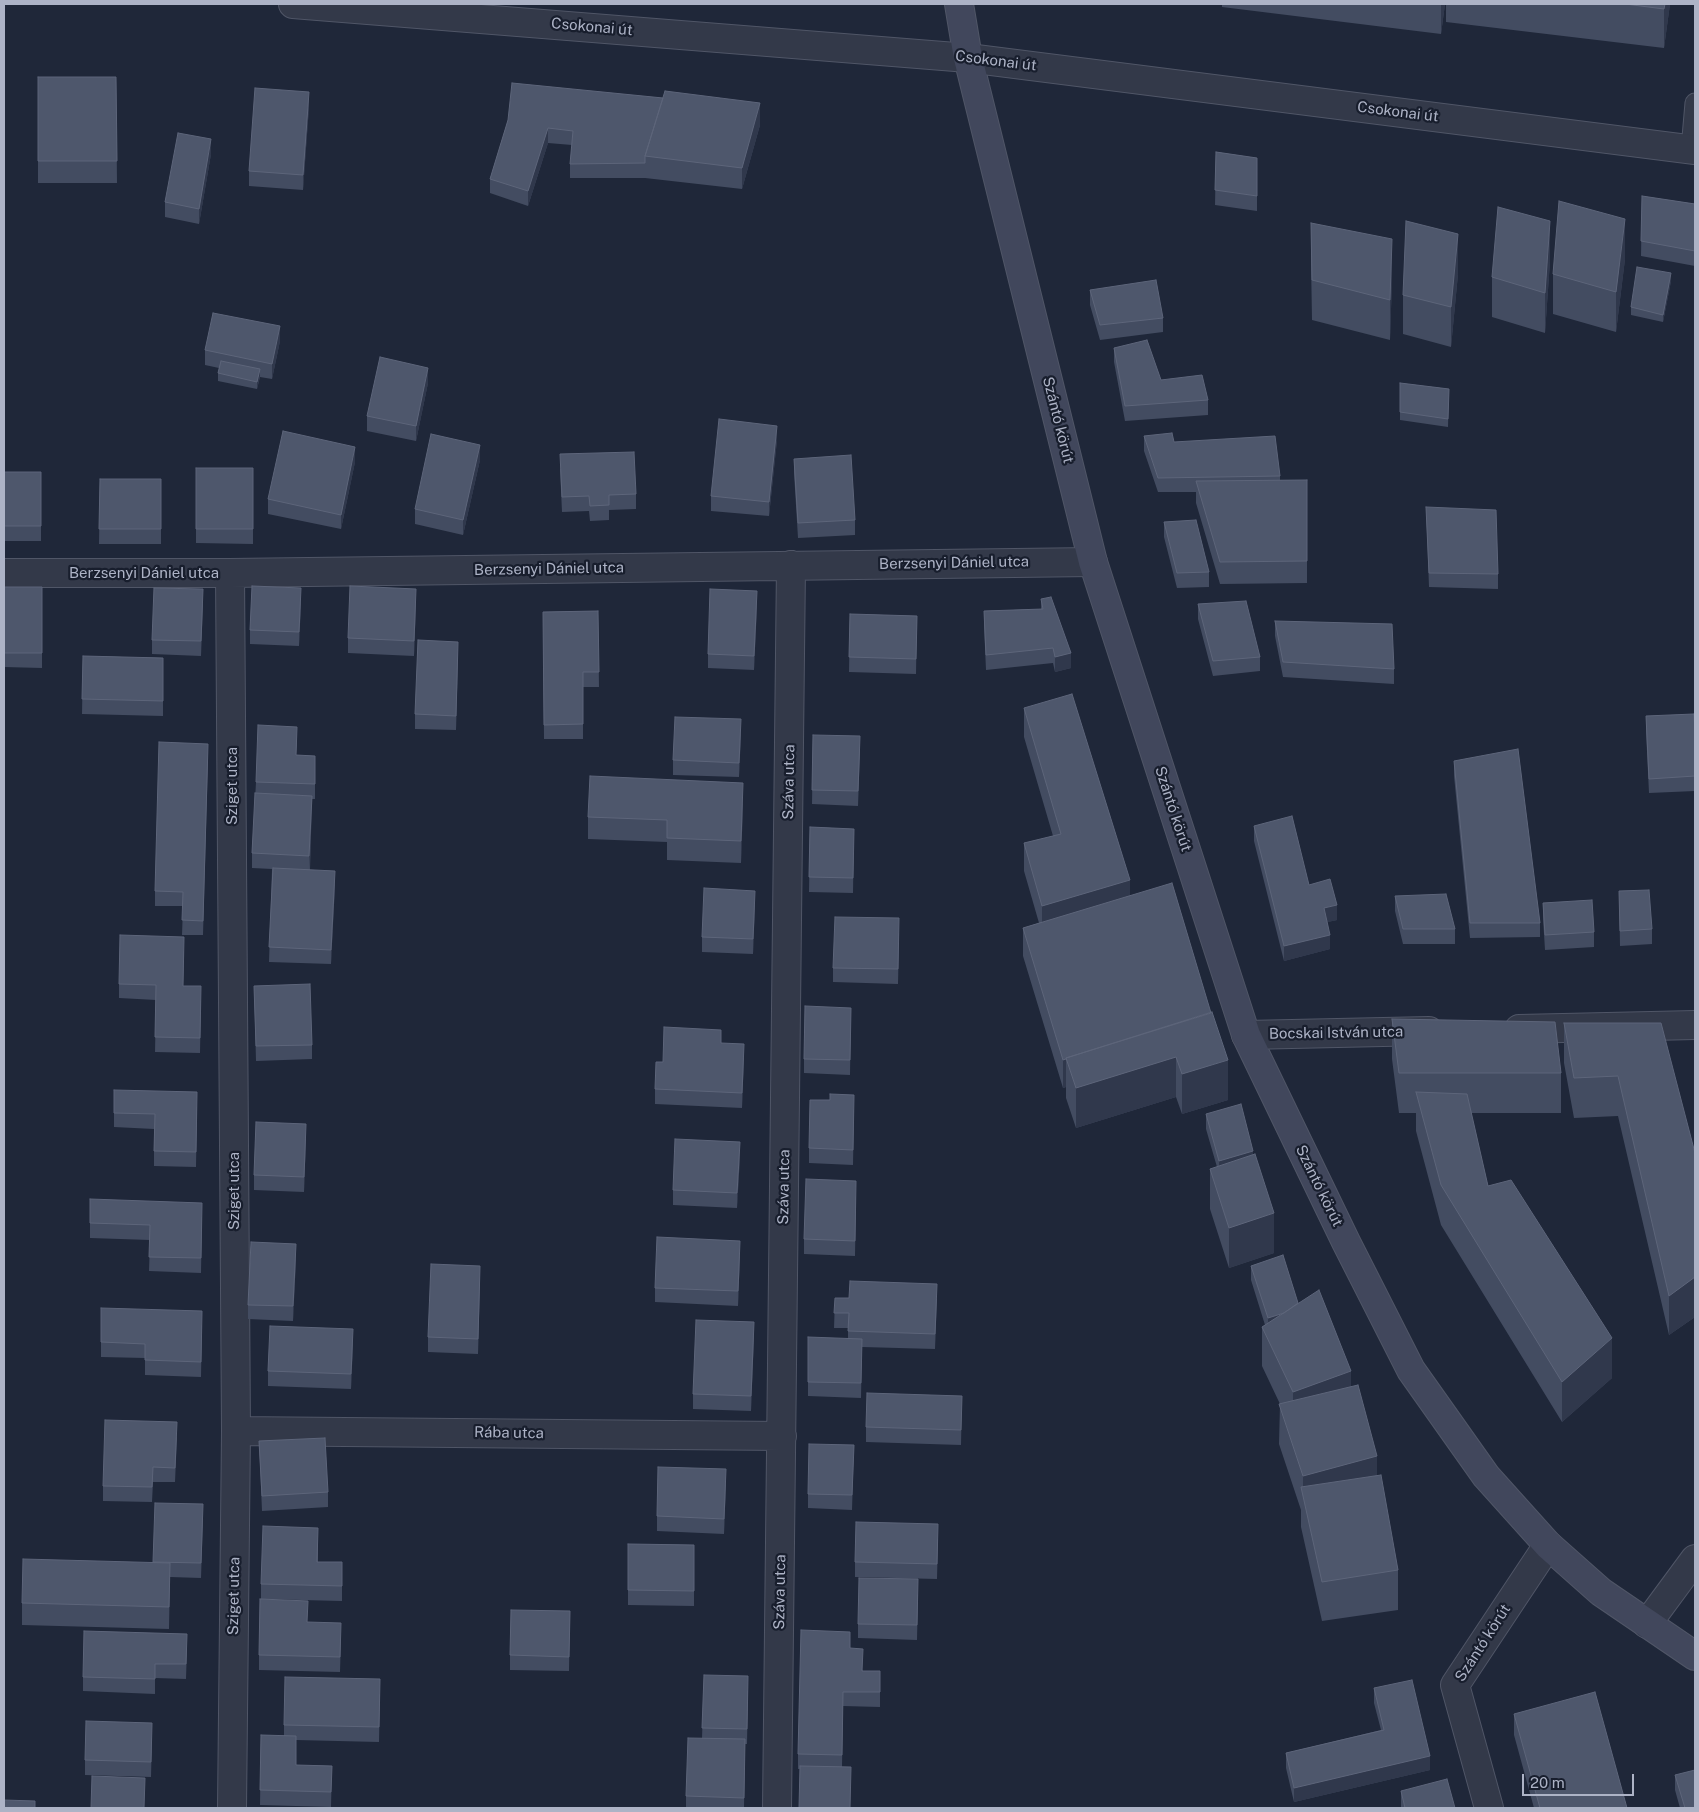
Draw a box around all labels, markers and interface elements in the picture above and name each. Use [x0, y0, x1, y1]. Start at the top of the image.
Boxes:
street label: Csokonai út [550, 14, 634, 40]
street label: Csokonai út [954, 47, 1038, 75]
street label: Csokonai út [1356, 98, 1440, 126]
street label: Szántó körút [1039, 375, 1077, 465]
street label: Berzsenyi Dániel utca [879, 553, 1029, 573]
street label: Berzsenyi Dániel utca [474, 559, 624, 579]
street label: Berzsenyi Dániel utca [69, 564, 219, 582]
street label: Száva utca [779, 744, 799, 820]
street label: Sziget utca [223, 747, 241, 825]
street label: Szántó körút [1151, 764, 1195, 854]
street label: Bocskai István utca [1269, 1023, 1403, 1043]
street label: Szántó körút [1292, 1142, 1346, 1230]
street label: Száva utca [774, 1149, 794, 1225]
street label: Sziget utca [225, 1152, 243, 1230]
street label: Rába utca [474, 1423, 544, 1443]
street label: Száva utca [770, 1554, 790, 1630]
street label: Sziget utca [224, 1557, 244, 1635]
street label: Szántó körút [1451, 1601, 1515, 1685]
scale bar [1524, 1764, 1636, 1796]
text: 20 m [1530, 1774, 1565, 1791]

